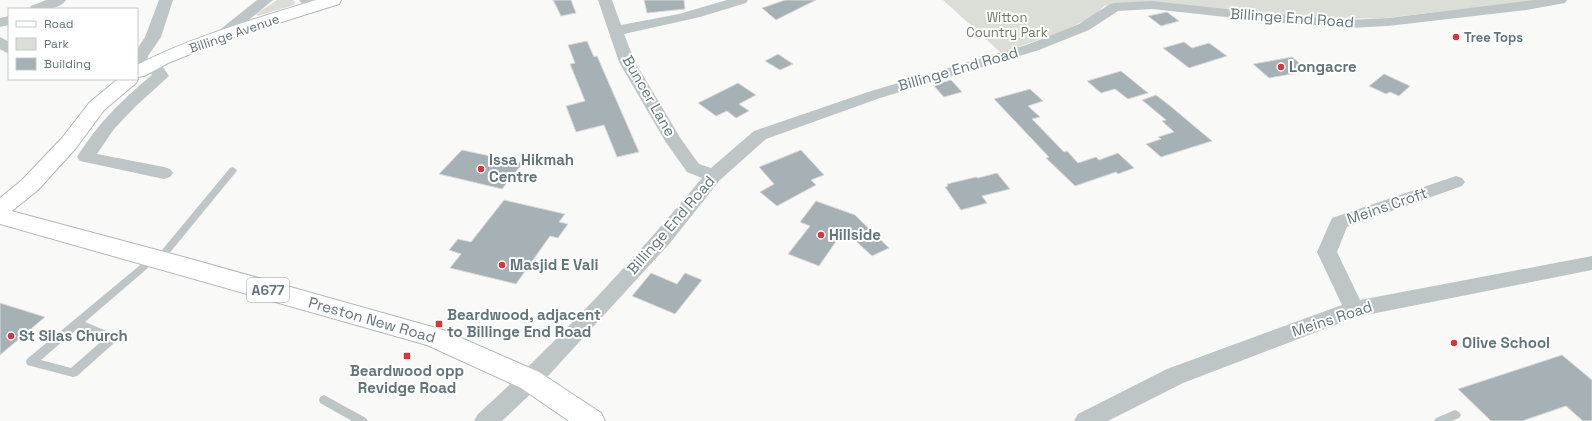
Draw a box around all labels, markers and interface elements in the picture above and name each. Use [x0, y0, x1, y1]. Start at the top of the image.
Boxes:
street label: Billinge End Road [1229, 4, 1355, 31]
legend [8, 8, 138, 80]
park label: Witton Country Park [966, 9, 1048, 41]
street label: Billinge Avenue [187, 10, 282, 57]
text: Road [44, 16, 73, 32]
place label: Tree Tops [1464, 29, 1523, 46]
marker: Tree Tops [1451, 32, 1461, 42]
text: Park [44, 36, 69, 52]
street label: Billinge End Road [896, 42, 1020, 95]
street label: Buncer Lane [619, 52, 680, 140]
text: Building [44, 56, 91, 72]
place label: Longacre [1289, 57, 1357, 76]
marker: Longacre [1276, 62, 1286, 72]
place label: Issa Hikmah Centre [489, 150, 574, 186]
marker: Issa Hikmah Centre [476, 164, 486, 174]
street label: Billinge End Road [623, 172, 719, 278]
street label: Meins Croft [1344, 183, 1430, 228]
place label: Hillside [829, 225, 881, 244]
marker: Hillside [816, 230, 826, 240]
place label: Masjid E Vali [510, 255, 599, 274]
marker: Masjid E Vali [497, 260, 507, 270]
road number: A677 [247, 278, 289, 302]
street label: Preston New Road [306, 292, 438, 347]
street label: Meins Road [1289, 297, 1374, 340]
place label: Beardwood, adjacent to Billinge End Road [447, 305, 601, 341]
marker: Beardwood, adjacent to Billinge End Road [434, 319, 444, 329]
place label: St Silas Church [19, 326, 128, 345]
marker: St Silas Church [6, 331, 16, 341]
place label: Olive School [1462, 333, 1550, 352]
marker: Olive School [1449, 338, 1459, 348]
marker: Beardwood opp Revidge Road [402, 351, 412, 361]
place label: Beardwood opp Revidge Road [350, 361, 464, 397]

